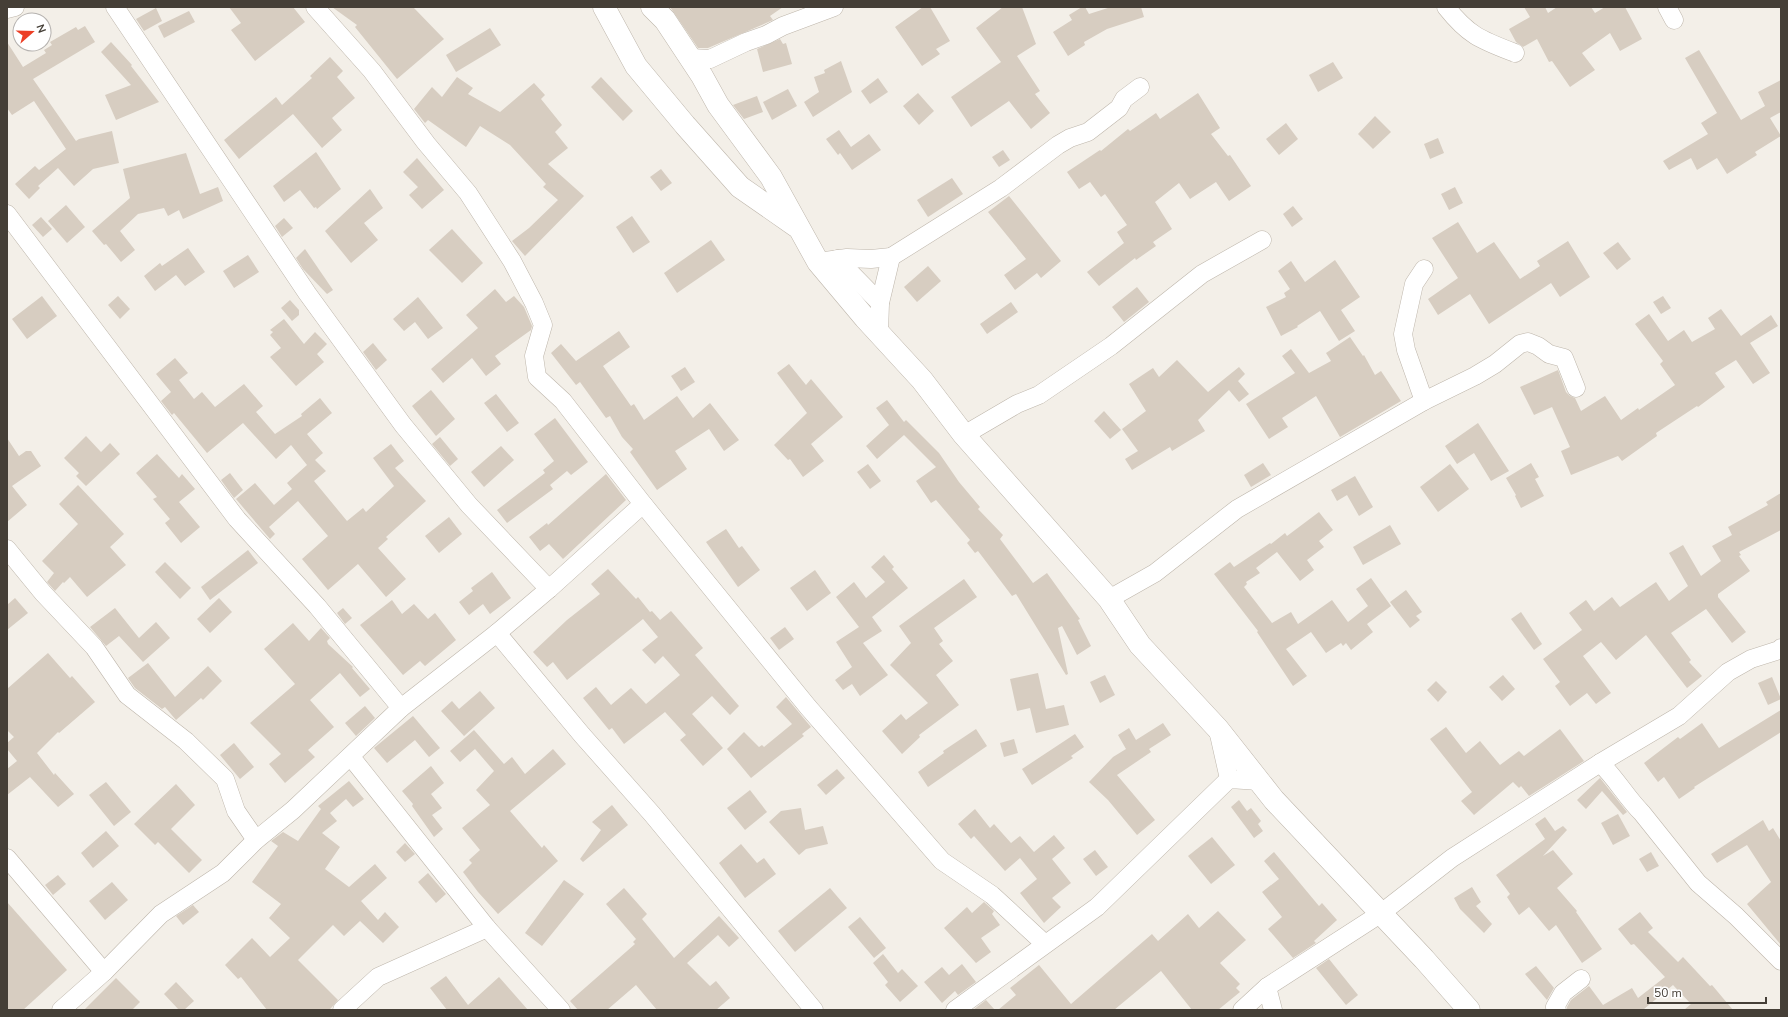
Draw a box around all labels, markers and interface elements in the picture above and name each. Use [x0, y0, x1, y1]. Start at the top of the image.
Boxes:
north arrow [12, 12, 52, 52]
text: N [32, 22, 49, 35]
scale bar [1648, 979, 1766, 1005]
text: 50 m [1654, 985, 1682, 1001]

